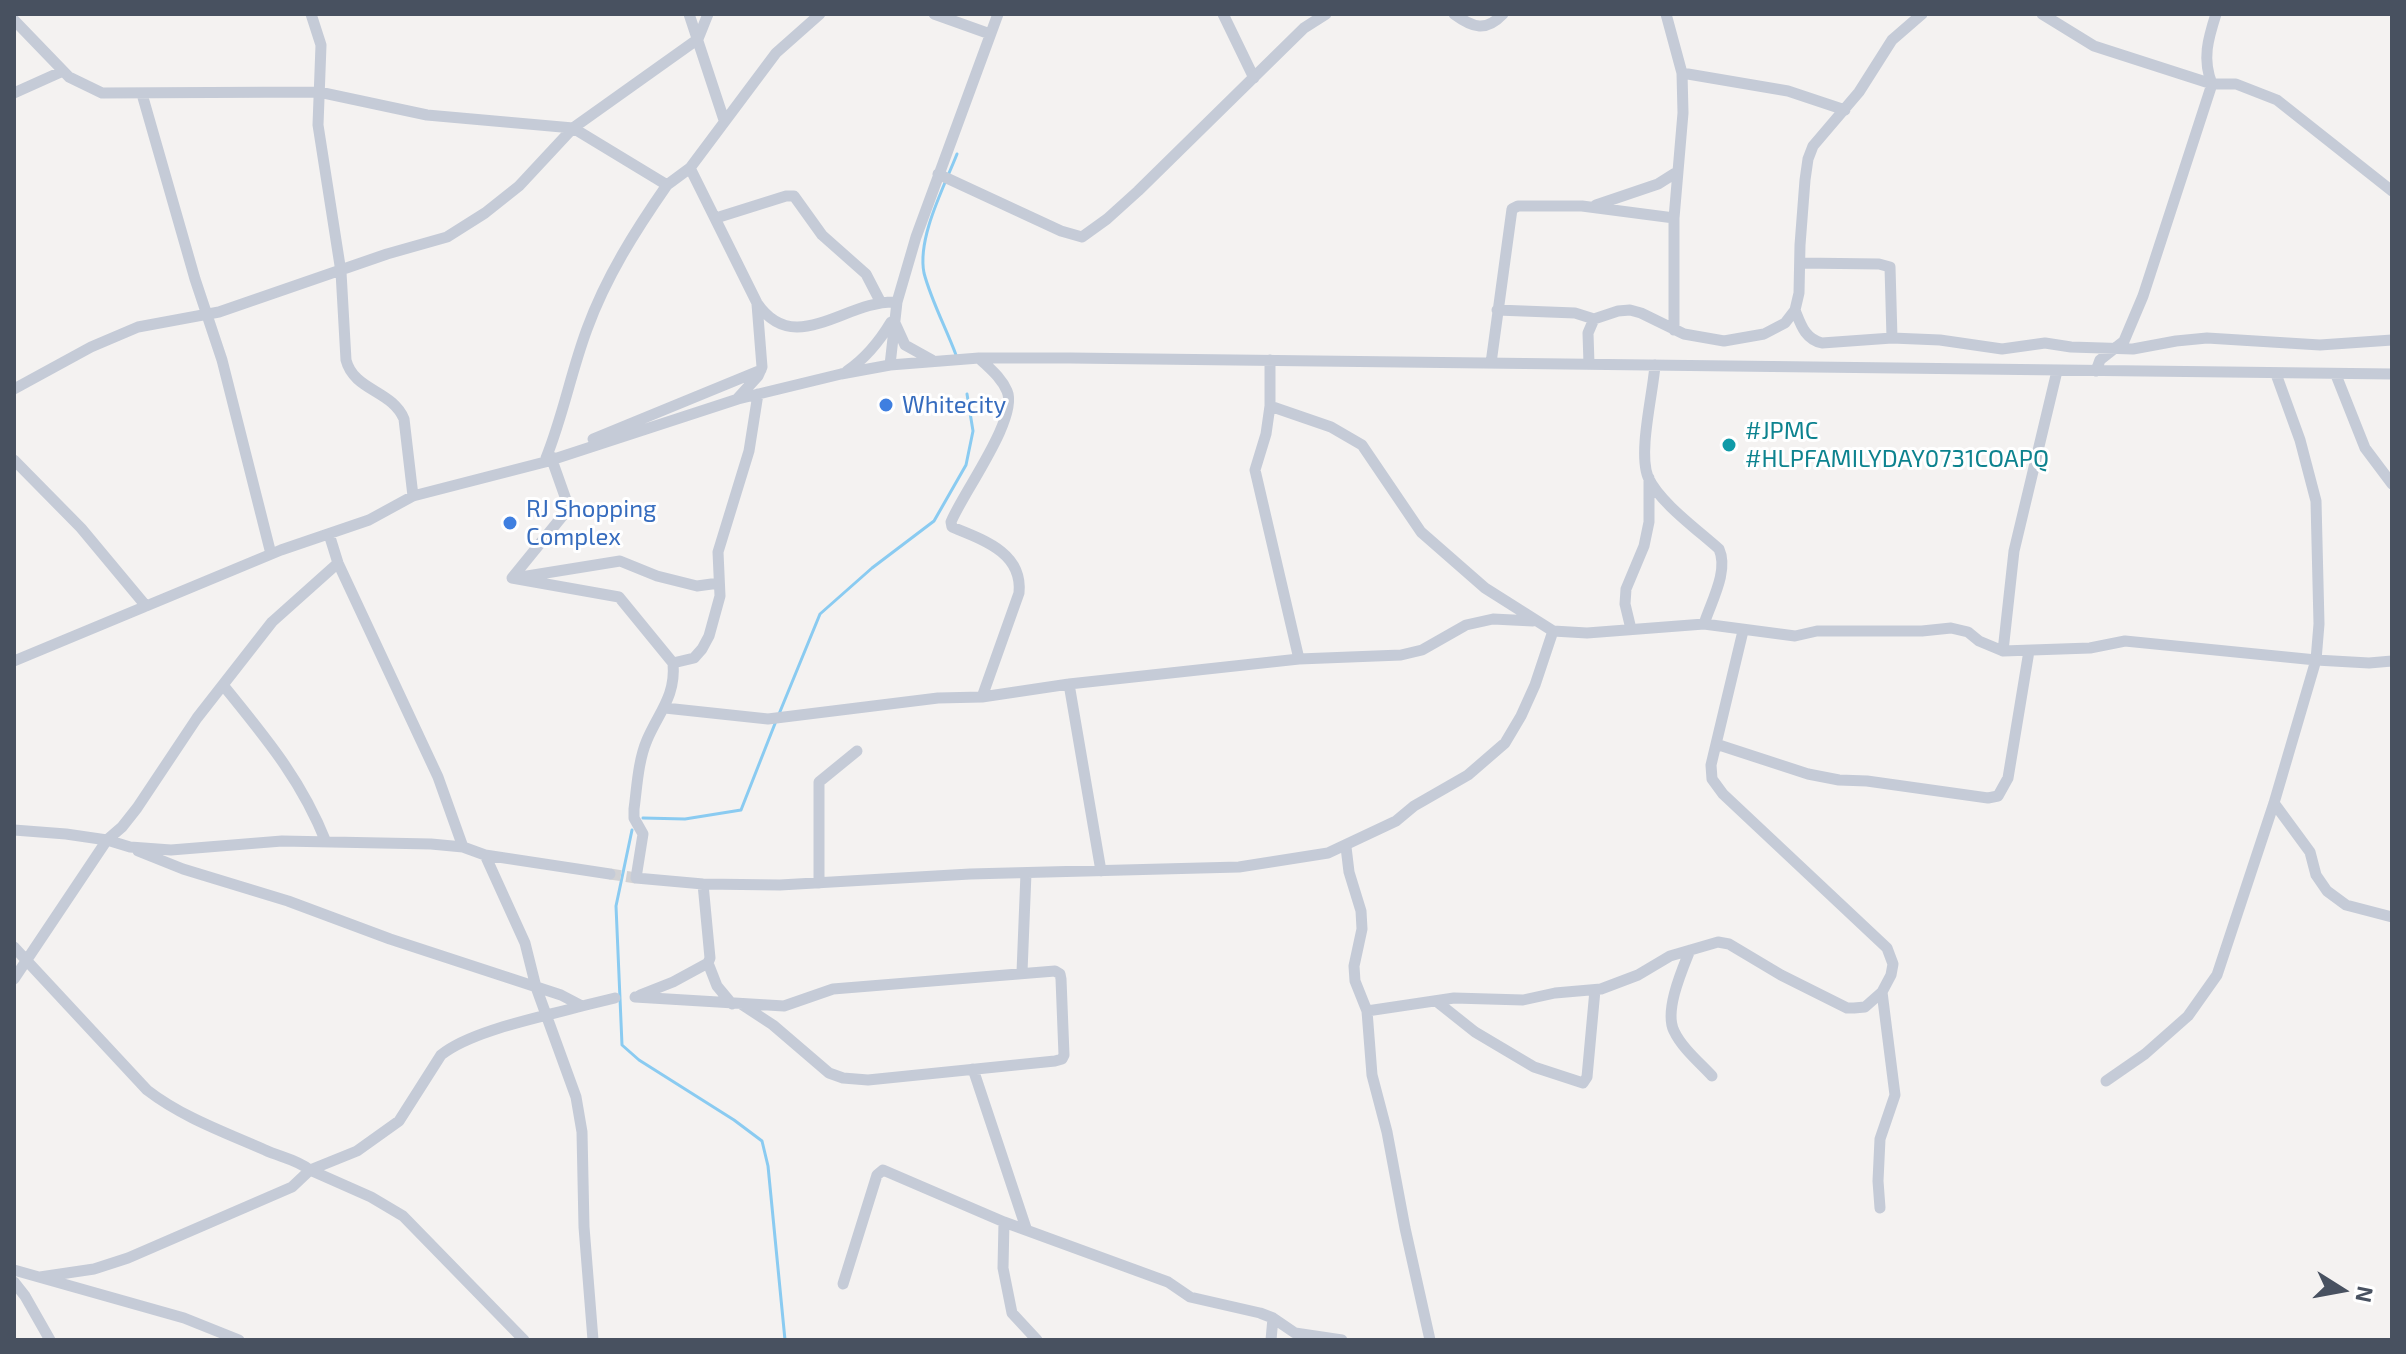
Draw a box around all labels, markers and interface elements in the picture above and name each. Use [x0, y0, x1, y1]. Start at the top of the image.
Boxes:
place label: Whitecity [902, 391, 1006, 419]
marker: Whitecity [877, 396, 895, 414]
place label: #JPMC #HLPFAMILYDAY0731COAPQ [1745, 417, 2049, 473]
marker: #JPMC #HLPFAMILYDAY0731COAPQ [1720, 436, 1738, 454]
place label: RJ Shopping Complex [526, 495, 657, 551]
marker: RJ Shopping Complex [501, 514, 519, 532]
north arrow [2302, 1250, 2382, 1330]
text: N [2351, 1284, 2380, 1305]

